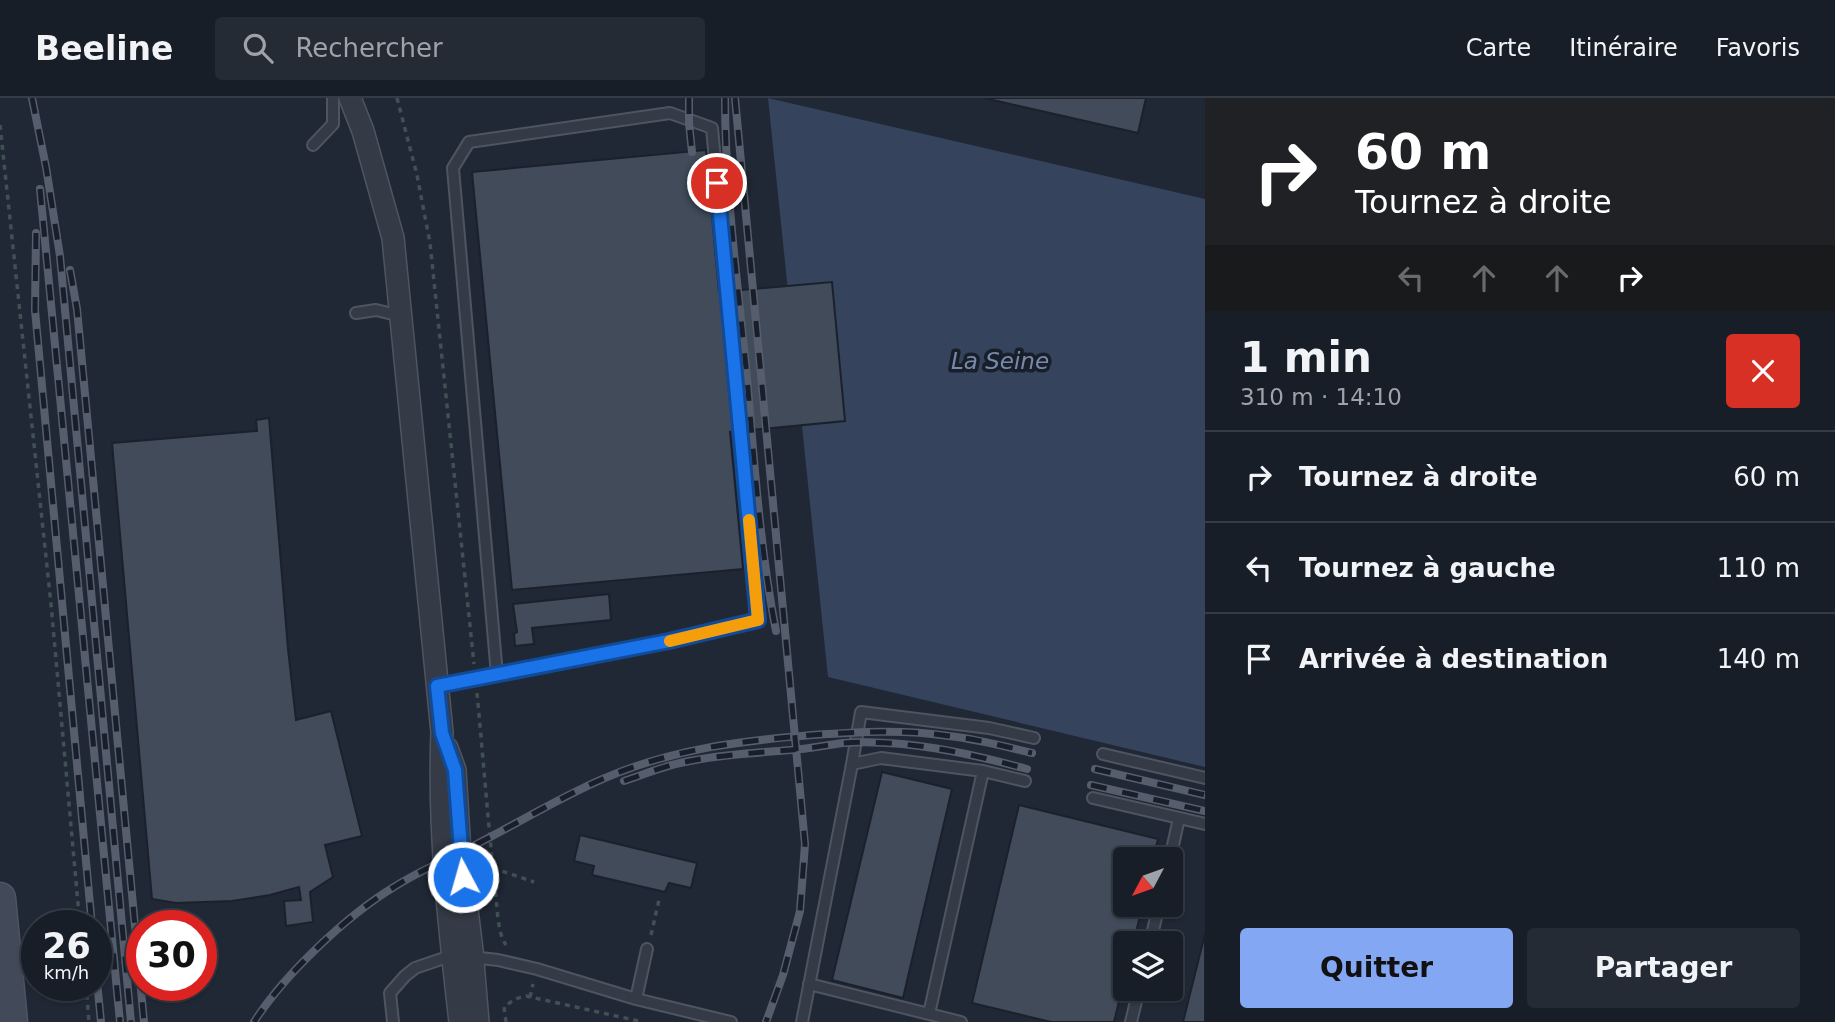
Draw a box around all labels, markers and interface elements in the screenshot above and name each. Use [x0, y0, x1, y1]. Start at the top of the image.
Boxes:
search box [215, 17, 705, 80]
text: Beeline [35, 29, 173, 68]
icon: search [239, 29, 277, 67]
text: Rechercher [295, 33, 443, 63]
text: Carte [1466, 34, 1531, 62]
text: Itinéraire [1569, 34, 1678, 62]
text: Favoris [1716, 34, 1800, 62]
text: 60 m [1355, 124, 1491, 181]
icon: right [1240, 126, 1331, 217]
pin [687, 153, 747, 213]
icon: arrive [698, 164, 736, 202]
text: Tournez à droite [1355, 183, 1612, 221]
icon: left [1392, 259, 1430, 297]
icon: ahead [1465, 259, 1503, 297]
icon: ahead [1538, 259, 1576, 297]
icon: right [1611, 259, 1649, 297]
text: 1 min [1240, 333, 1372, 382]
button: close [1726, 334, 1800, 408]
water label: La Seine [951, 348, 1049, 374]
text: 310 m · 14:10 [1240, 384, 1402, 410]
icon: right [1240, 458, 1278, 496]
text: Tournez à droite [1299, 462, 1538, 492]
text: 60 m [1733, 462, 1800, 492]
icon: left [1240, 549, 1278, 587]
text: Tournez à gauche [1299, 553, 1556, 583]
text: 110 m [1717, 553, 1800, 583]
icon: arrive [1240, 640, 1278, 678]
text: Arrivée à destination [1299, 644, 1608, 674]
text: 140 m [1717, 644, 1800, 674]
position arrow [426, 840, 500, 914]
north arrow [1113, 847, 1183, 917]
map controls [1113, 847, 1183, 1001]
speed limit sign: 30 [126, 910, 217, 1001]
text: 26 [42, 926, 91, 966]
button: Quitter [1240, 928, 1513, 1008]
button: Partager [1527, 928, 1800, 1008]
button: layers [1113, 931, 1183, 1001]
text: km/h [44, 962, 89, 983]

